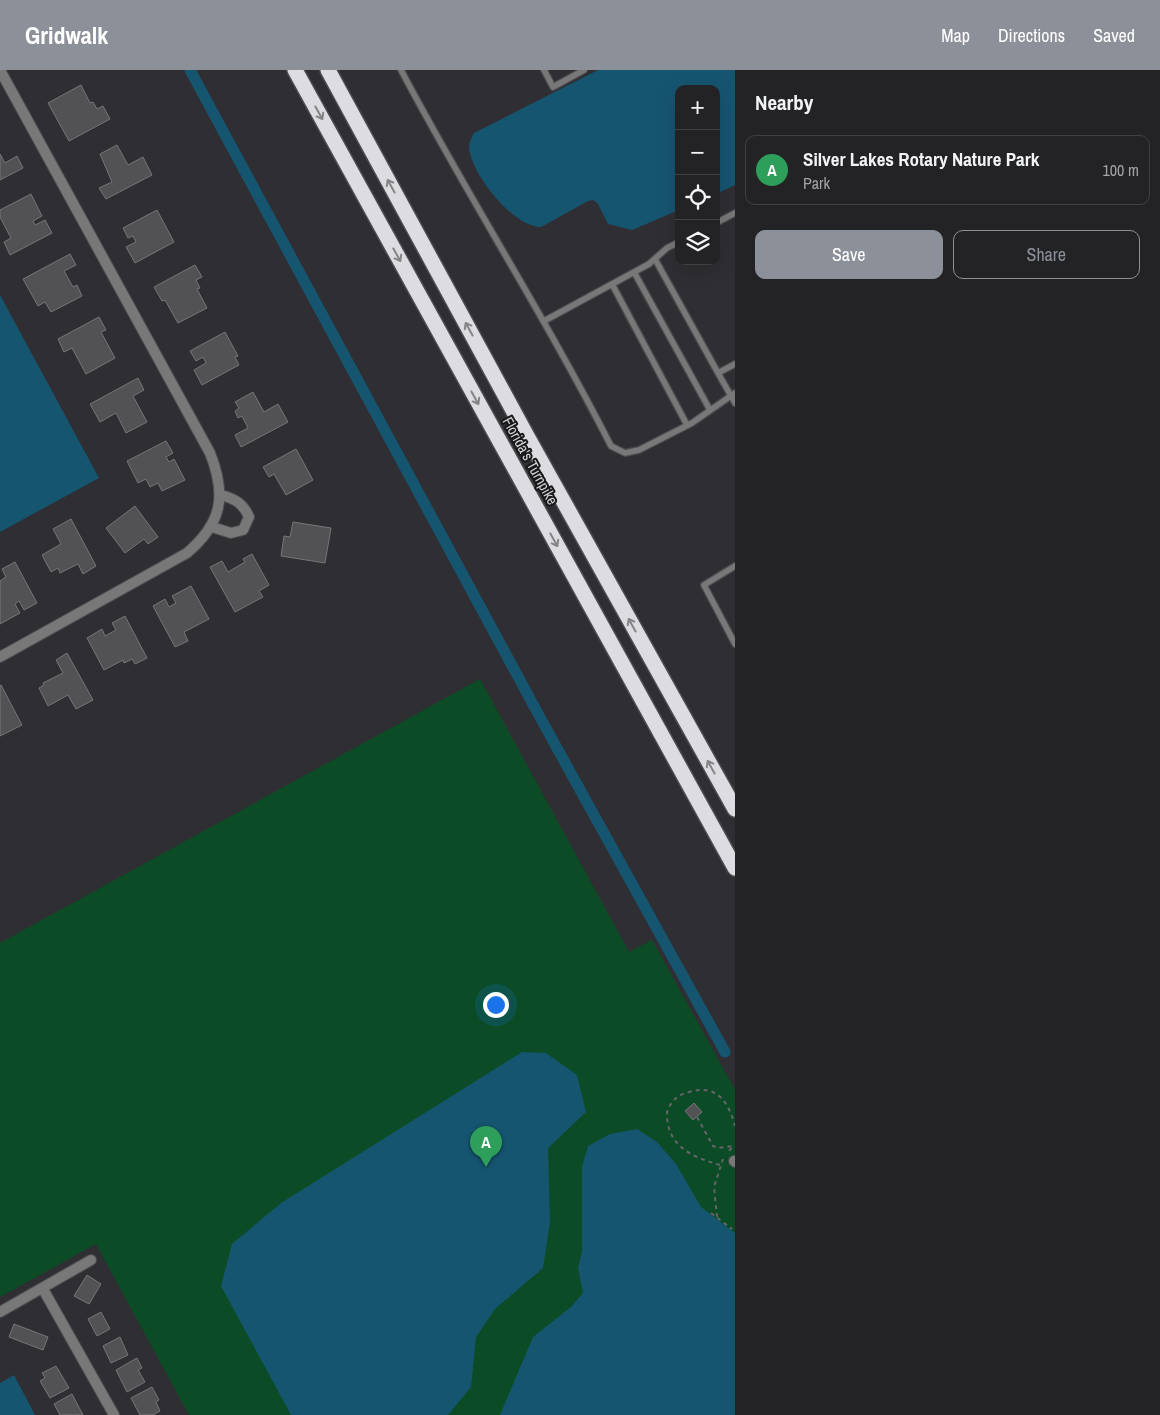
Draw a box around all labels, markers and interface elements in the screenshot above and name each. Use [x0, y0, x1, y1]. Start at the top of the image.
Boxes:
text: Gridwalk [25, 19, 108, 51]
text: Map [941, 23, 970, 48]
text: Directions [998, 23, 1065, 48]
text: Saved [1093, 23, 1135, 48]
map controls [675, 85, 720, 265]
button: + [675, 85, 720, 130]
text: Nearby [755, 88, 813, 117]
one-way arrow [314, 105, 324, 120]
button: − [675, 130, 720, 175]
text: Silver Lakes Rotary Nature Park [803, 146, 1039, 172]
text: A [767, 159, 777, 181]
text: 100 m [1103, 159, 1139, 181]
text: Park [803, 172, 830, 194]
button: locate [675, 175, 720, 220]
one-way arrow [386, 179, 396, 194]
button: layers [675, 220, 720, 265]
button: Save [755, 230, 943, 279]
button: Share [953, 230, 1140, 279]
one-way arrow [392, 248, 402, 263]
one-way arrow [464, 322, 473, 337]
one-way arrow [470, 390, 480, 405]
street label: Florida's Turnpike [498, 413, 563, 509]
one-way arrow [549, 532, 559, 547]
one-way arrow [627, 618, 637, 632]
one-way arrow [706, 760, 716, 774]
your location [483, 992, 509, 1018]
pin: A [470, 1126, 502, 1167]

